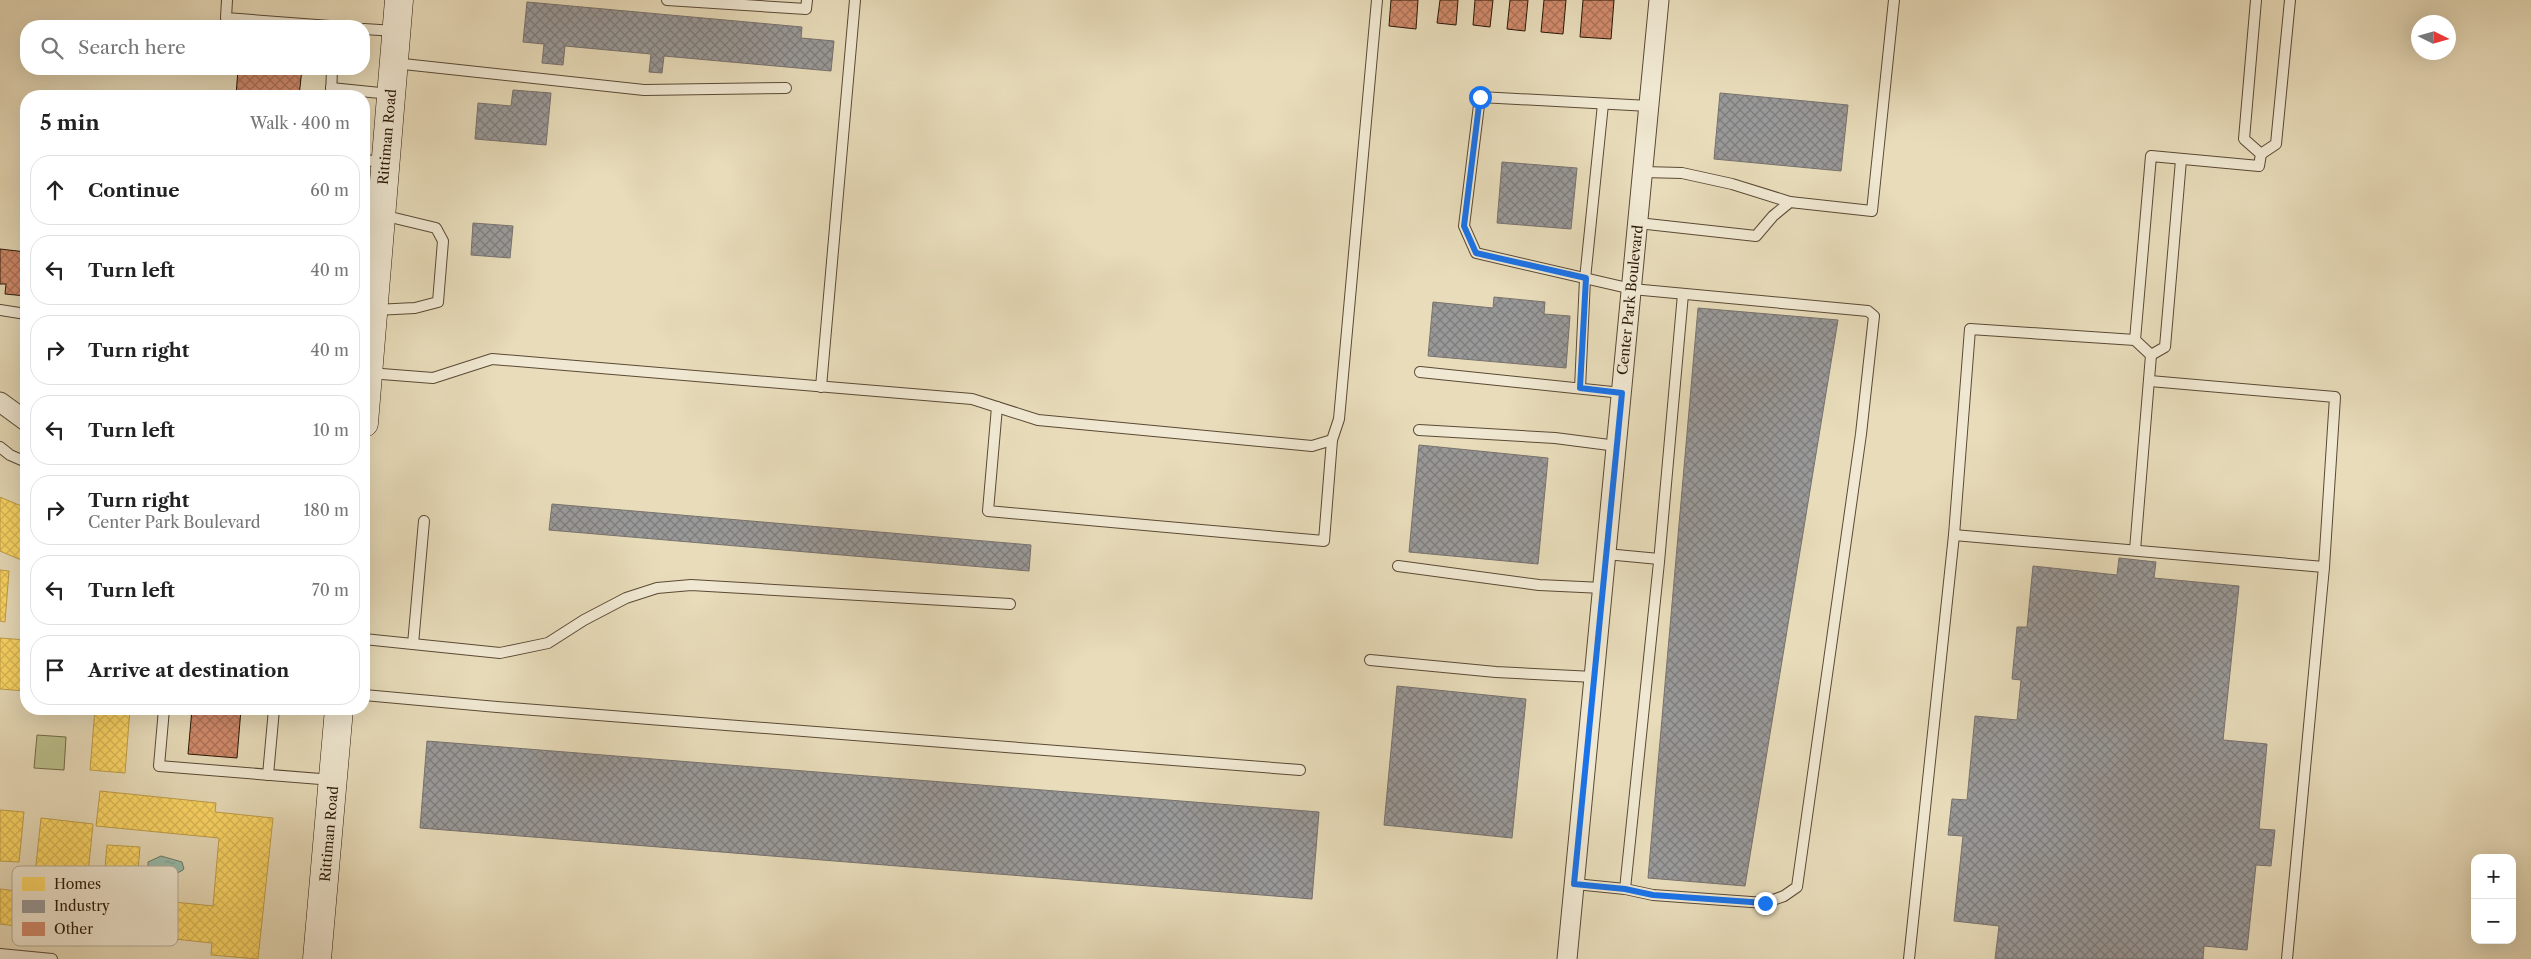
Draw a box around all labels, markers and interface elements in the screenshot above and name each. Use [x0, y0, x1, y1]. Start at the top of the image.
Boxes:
north arrow [2411, 15, 2456, 60]
search box [20, 20, 370, 75]
icon: search [38, 34, 66, 62]
text: Search here [78, 36, 186, 59]
route start [1469, 86, 1492, 109]
street label: Rittiman Road [374, 88, 400, 186]
text: 5 min [40, 110, 100, 135]
text: Walk · 400 m [250, 113, 350, 133]
icon: ahead [41, 176, 69, 204]
text: Continue [88, 179, 180, 202]
text: 60 m [310, 180, 349, 200]
street label: Center Park Boulevard [1613, 224, 1647, 376]
icon: left [41, 256, 69, 284]
text: Turn left [88, 259, 175, 282]
text: 40 m [310, 260, 349, 280]
icon: right [41, 336, 69, 364]
text: Turn right [88, 339, 189, 362]
text: 40 m [310, 340, 349, 360]
icon: left [41, 416, 69, 444]
text: Turn left [88, 419, 175, 442]
text: 10 m [313, 420, 349, 440]
text: Turn right [88, 489, 189, 512]
icon: right [41, 496, 69, 524]
text: 180 m [303, 500, 349, 520]
text: Center Park Boulevard [88, 512, 260, 532]
icon: left [41, 576, 69, 604]
text: Turn left [88, 579, 175, 602]
text: 70 m [312, 580, 349, 600]
icon: arrive [41, 656, 69, 684]
text: Arrive at destination [88, 659, 289, 682]
street label: Rittiman Road [316, 785, 342, 883]
map controls [2471, 854, 2516, 944]
button: + [2471, 854, 2516, 899]
legend [12, 866, 178, 946]
text: Homes [54, 875, 101, 893]
route end [1754, 892, 1777, 915]
text: Industry [54, 897, 110, 915]
button: − [2471, 899, 2516, 944]
text: Other [54, 920, 93, 938]

